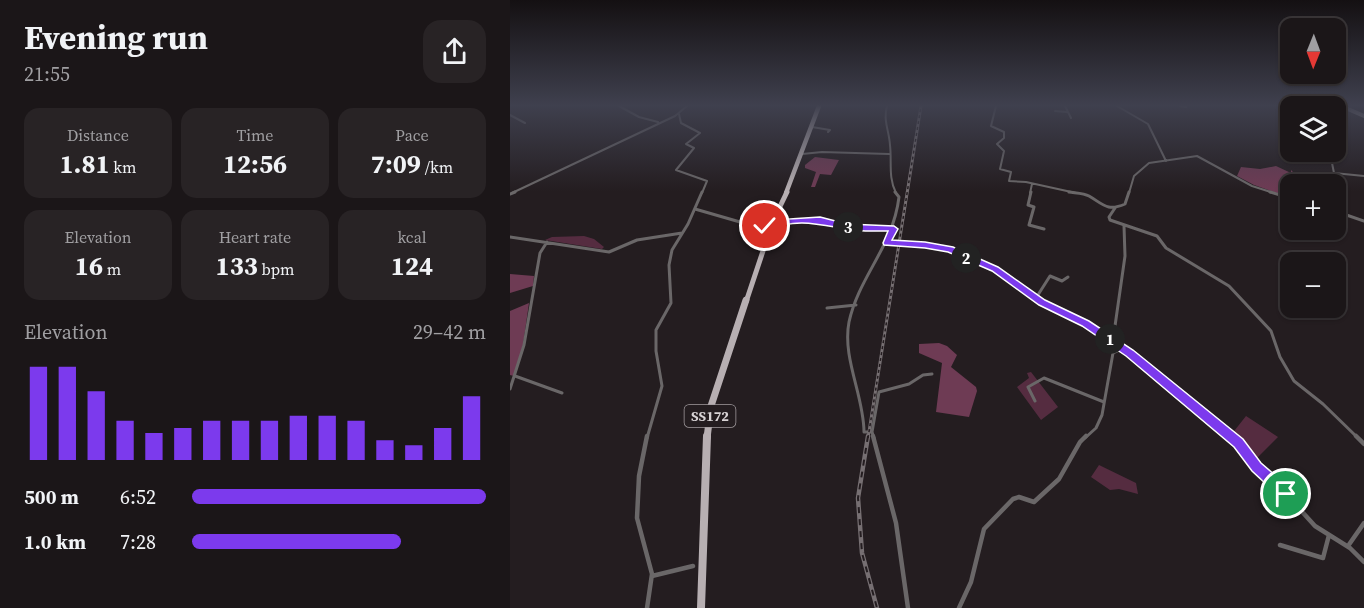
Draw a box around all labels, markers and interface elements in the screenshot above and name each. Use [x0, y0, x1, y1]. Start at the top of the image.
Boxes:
text: Evening run [24, 15, 208, 60]
north arrow [1280, 18, 1346, 84]
map controls [1280, 18, 1346, 318]
button: share [423, 20, 486, 83]
text: 21:55 [24, 60, 70, 88]
button: layers [1280, 96, 1346, 162]
text: Distance [67, 124, 129, 146]
text: Time [236, 124, 274, 146]
text: Pace [395, 124, 429, 146]
text: 1.81 [60, 146, 110, 182]
text: 12:56 [223, 146, 287, 182]
text: 7:09 [371, 146, 421, 182]
text: km [110, 156, 136, 178]
text: /km [421, 156, 453, 178]
button: + [1280, 174, 1346, 240]
pin [739, 200, 790, 251]
icon: check [748, 209, 781, 242]
pin: 3 [833, 212, 863, 242]
text: 3 [844, 216, 852, 238]
text: Elevation [65, 226, 131, 248]
text: Heart rate [219, 226, 291, 248]
text: kcal [397, 226, 427, 248]
pin: 2 [951, 243, 981, 273]
text: 2 [962, 247, 970, 269]
text: 16 [75, 248, 103, 284]
text: 133 [216, 248, 258, 284]
text: 124 [391, 248, 433, 284]
button: − [1280, 252, 1346, 318]
text: m [103, 258, 121, 280]
text: bpm [258, 258, 294, 280]
text: Elevation [24, 318, 108, 346]
text: 29–42 m [413, 318, 486, 346]
pin: 1 [1095, 324, 1125, 354]
text: 1 [1106, 328, 1114, 350]
road number: SS172 [684, 405, 736, 427]
pin [1260, 468, 1311, 519]
icon: arrive [1269, 477, 1302, 510]
text: 500 m [24, 483, 79, 511]
text: 6:52 [120, 483, 156, 511]
text: 1.0 km [24, 528, 86, 556]
text: 7:28 [120, 528, 156, 556]

